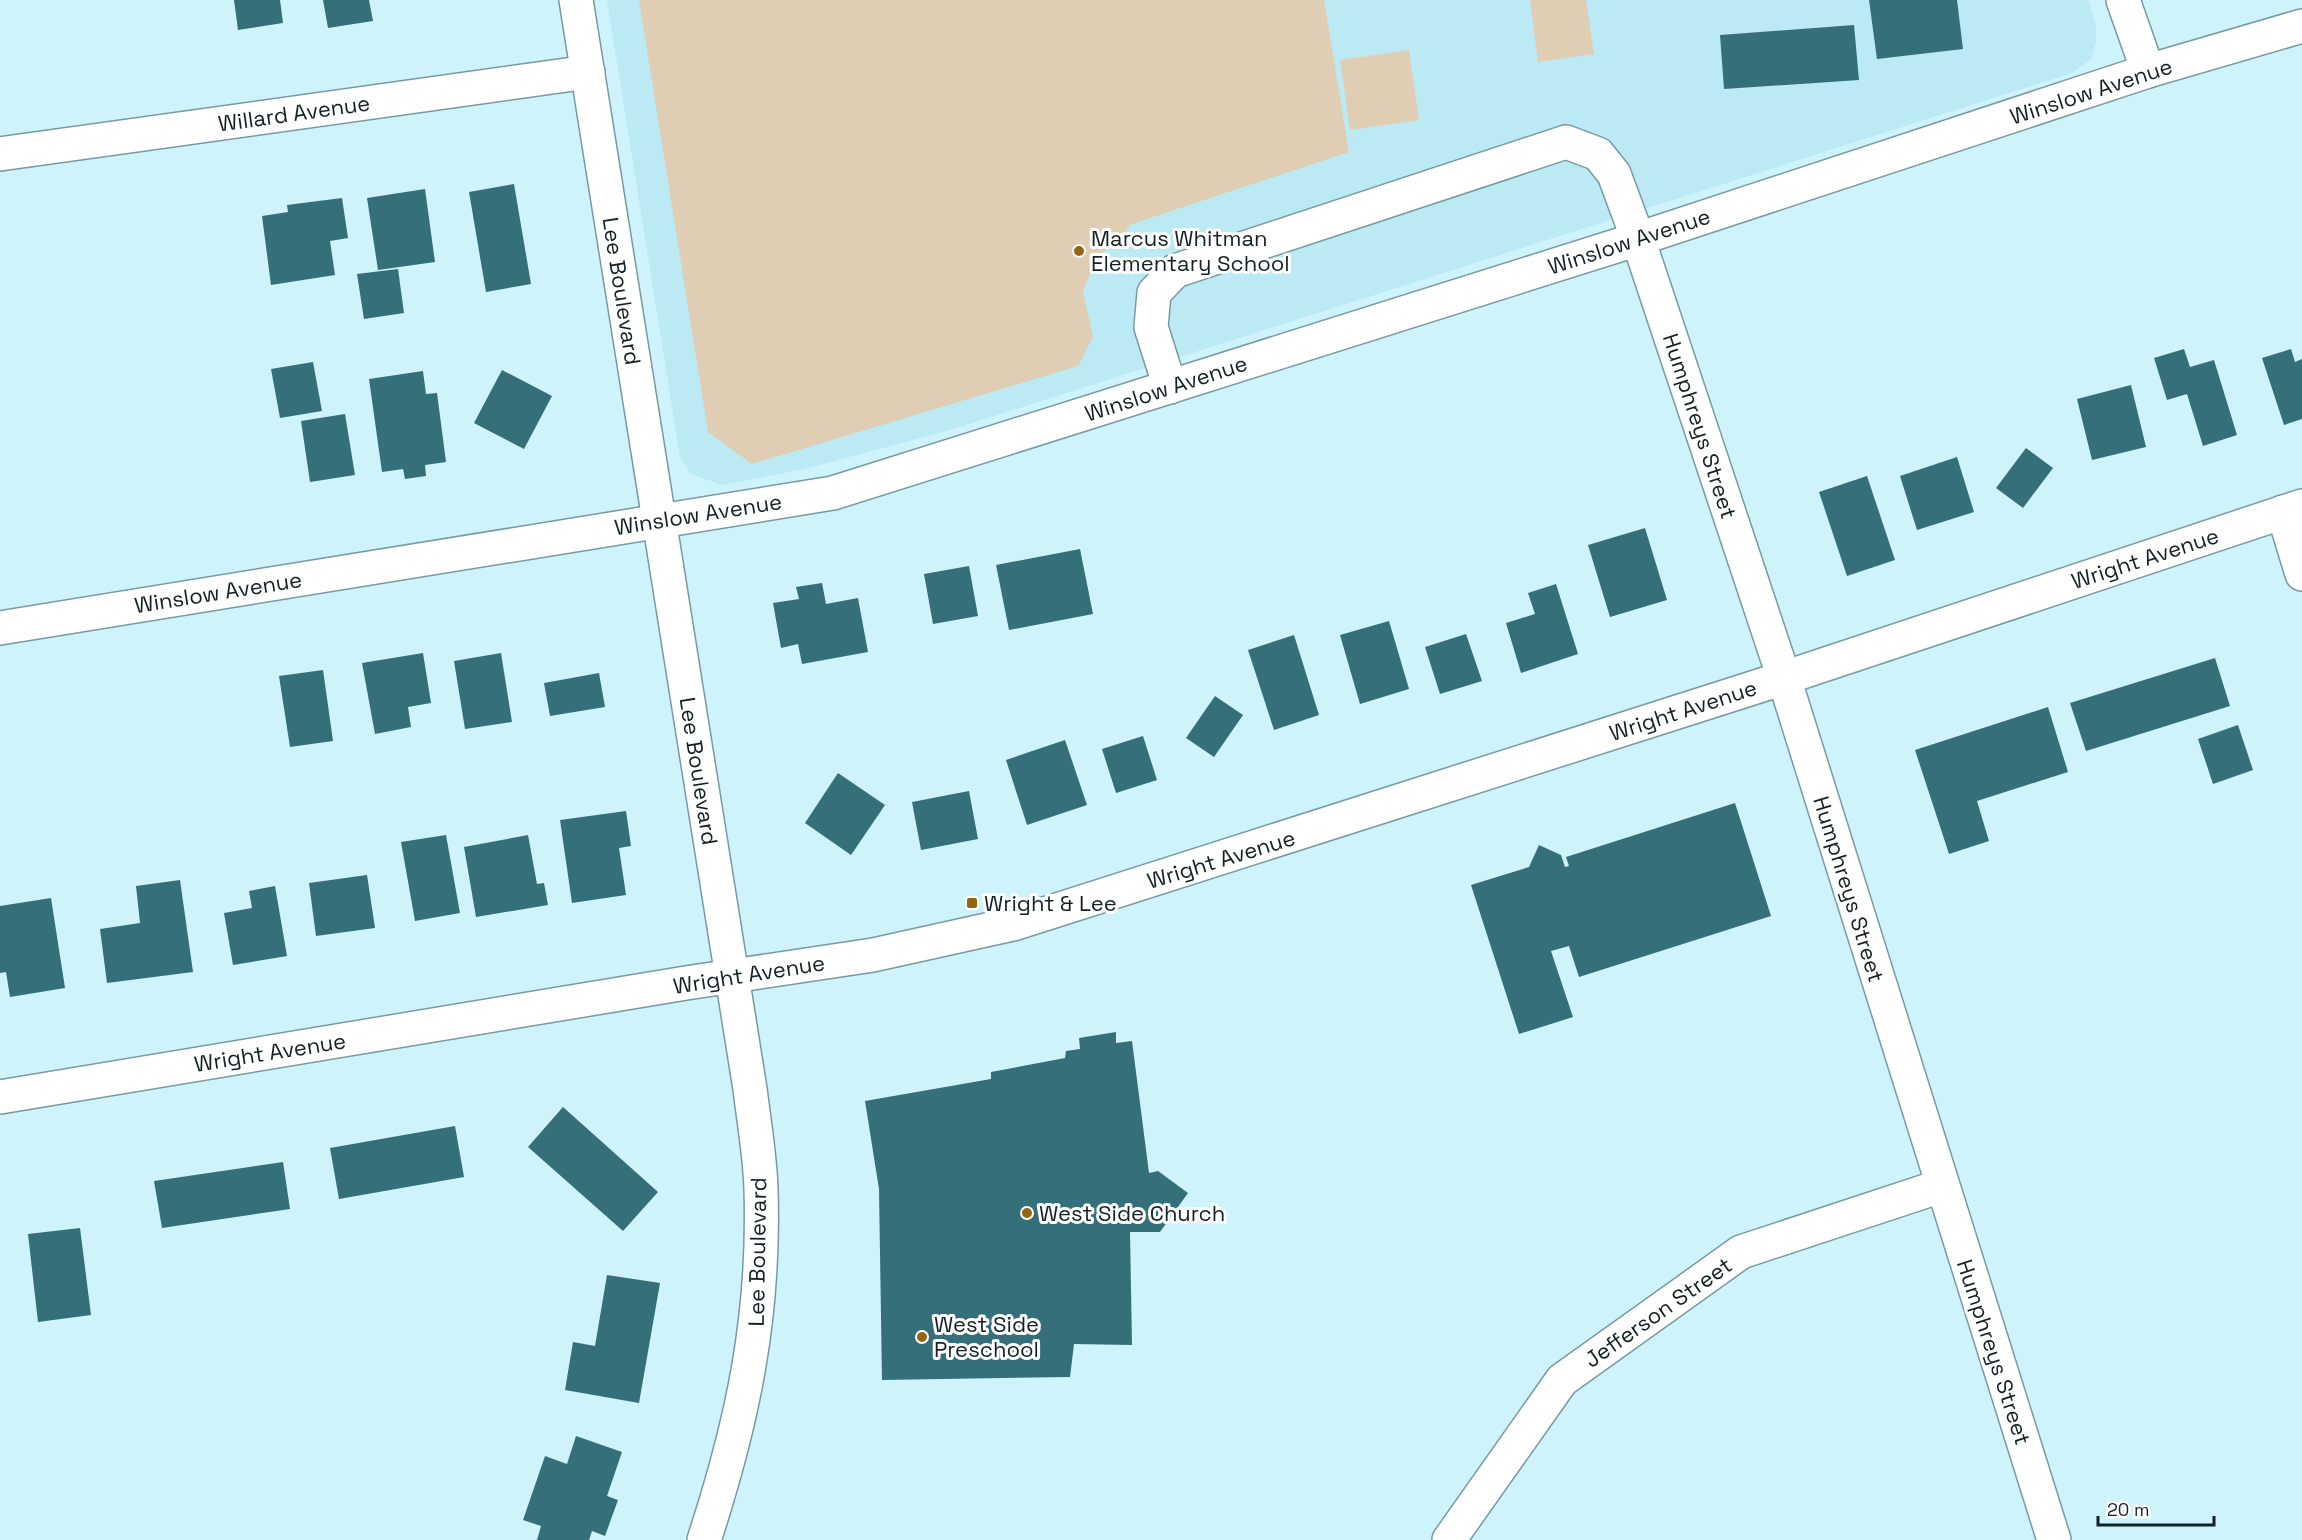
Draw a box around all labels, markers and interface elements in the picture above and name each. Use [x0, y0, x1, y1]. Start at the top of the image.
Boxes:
street label: Winslow Avenue [2006, 52, 2176, 130]
street label: Willard Avenue [216, 88, 372, 138]
street label: Winslow Avenue [1544, 202, 1714, 280]
street label: Lee Boulevard [596, 215, 648, 367]
place label: Marcus Whitman Elementary School [1091, 224, 1290, 277]
marker: Marcus Whitman Elementary School [1072, 244, 1086, 258]
street label: Humphreys Street [1657, 330, 1743, 522]
street label: Winslow Avenue [1081, 349, 1251, 427]
street label: Winslow Avenue [612, 487, 784, 541]
street label: Wright Avenue [2068, 521, 2222, 595]
street label: Winslow Avenue [132, 565, 304, 619]
street label: Wright Avenue [1606, 673, 1760, 747]
street label: Lee Boulevard [673, 695, 725, 847]
street label: Humphreys Street [1807, 792, 1891, 986]
street label: Wright Avenue [1144, 823, 1298, 895]
place label: Wright & Lee [984, 889, 1117, 917]
marker: Wright & Lee [965, 896, 979, 910]
street label: Wright Avenue [671, 948, 827, 1000]
street label: Wright Avenue [192, 1026, 348, 1078]
street label: Lee Boulevard [742, 1177, 772, 1327]
place label: West Side Church [1039, 1199, 1225, 1227]
marker: West Side Church [1020, 1206, 1034, 1220]
street label: Jefferson Street [1579, 1251, 1737, 1373]
street label: Humphreys Street [1951, 1256, 2037, 1448]
place label: West Side Preschool [934, 1310, 1039, 1363]
marker: West Side Preschool [915, 1330, 929, 1344]
scale bar [2098, 1489, 2214, 1527]
text: 20 m [2107, 1498, 2150, 1521]

